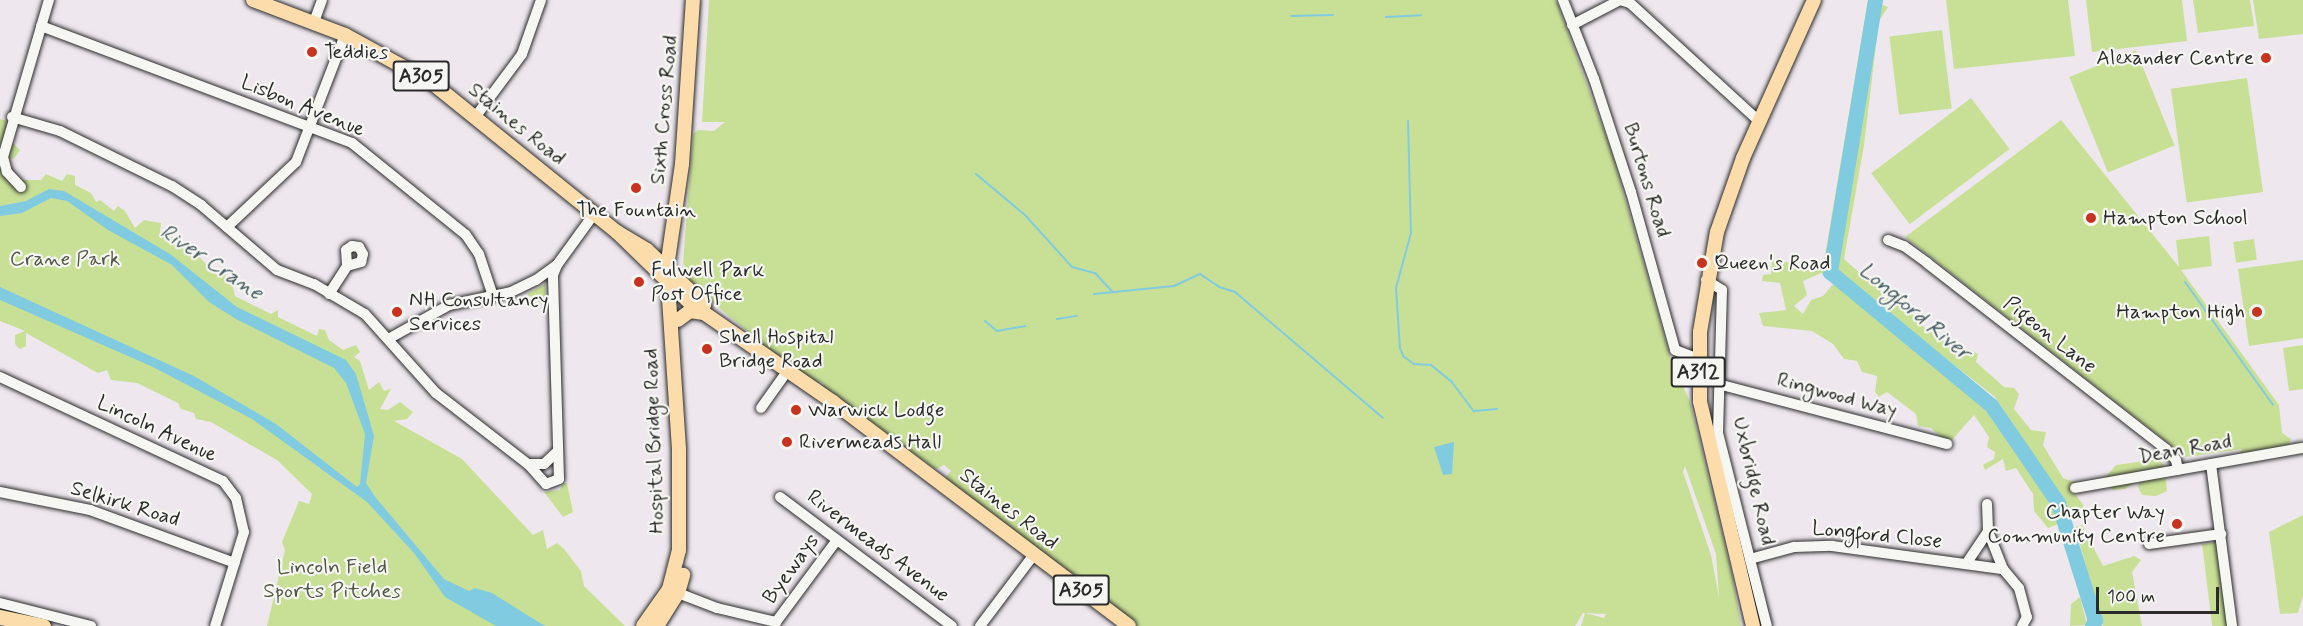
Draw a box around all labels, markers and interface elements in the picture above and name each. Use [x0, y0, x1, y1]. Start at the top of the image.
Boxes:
street label: Sixth Cross Road [645, 35, 683, 185]
place label: Teddies [324, 39, 388, 65]
marker: Teddies [305, 45, 319, 59]
place label: Alexander Centre [2096, 45, 2254, 71]
marker: Alexander Centre [2259, 51, 2273, 65]
road number: A305 [392, 59, 450, 93]
street label: Lisbon Avenue [238, 70, 368, 142]
street label: Staines Road [463, 77, 571, 171]
street label: Burtons Road [1618, 120, 1676, 240]
marker: The Fountain [629, 181, 643, 195]
place label: The Fountain [579, 197, 693, 223]
place label: Hampton School [2103, 205, 2248, 231]
marker: Hampton School [2084, 211, 2098, 225]
water label: River Crane [155, 219, 267, 307]
park label: Crane Park [11, 246, 119, 272]
place label: Queen's Road [1714, 250, 1830, 276]
marker: Queen's Road [1695, 256, 1709, 270]
place label: Fulwell Park Post Office [651, 257, 761, 307]
water label: Longford River [1853, 258, 1975, 366]
marker: Fulwell Park Post Office [632, 275, 646, 289]
place label: NH Consultancy Services [409, 287, 552, 337]
street label: Pigeon Lane [1998, 291, 2102, 379]
place label: Hampton High [2117, 299, 2245, 325]
marker: NH Consultancy Services [390, 305, 404, 319]
marker: Hampton High [2250, 305, 2264, 319]
place label: Shell Hospital Bridge Road [719, 324, 842, 374]
marker: Shell Hospital Bridge Road [700, 342, 714, 356]
street label: Hospital Bridge Road [638, 348, 670, 534]
road number: A312 [1670, 355, 1726, 389]
street label: Ringwood Way [1773, 366, 1901, 424]
street label: Lincoln Avenue [91, 389, 223, 469]
place label: Warwick Lodge [808, 397, 947, 423]
marker: Warwick Lodge [789, 403, 803, 417]
street label: Uxbridge Road [1727, 415, 1781, 547]
street label: Dean Road [2137, 428, 2233, 470]
place label: Rivermeads Hall [799, 429, 941, 455]
marker: Rivermeads Hall [780, 435, 794, 449]
street label: Staines Road [955, 463, 1063, 555]
street label: Selkirk Road [68, 476, 182, 532]
street label: Rivermeads Avenue [801, 484, 955, 608]
place label: Chapter Way Community Centre [1987, 499, 2165, 549]
street label: Longford Close [1811, 516, 1943, 554]
marker: Chapter Way Community Centre [2170, 517, 2184, 531]
street label: Byeways [757, 529, 825, 609]
park label: Lincoln Field Sports Pitches [266, 554, 398, 604]
road number: A305 [1052, 573, 1110, 607]
scale bar [2099, 575, 2222, 613]
text: 100 m [2107, 585, 2155, 609]

